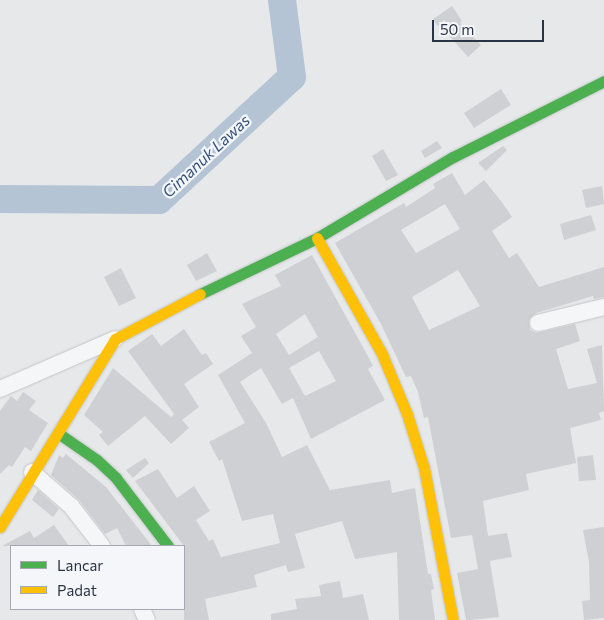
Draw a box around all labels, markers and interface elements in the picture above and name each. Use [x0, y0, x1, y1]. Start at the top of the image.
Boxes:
scale bar [434, 10, 546, 42]
text: 50 m [440, 20, 474, 38]
water label: Cimanuk Lawas [158, 111, 254, 201]
legend [10, 545, 185, 610]
text: Lancar [57, 556, 103, 574]
text: Padat [57, 581, 97, 599]

